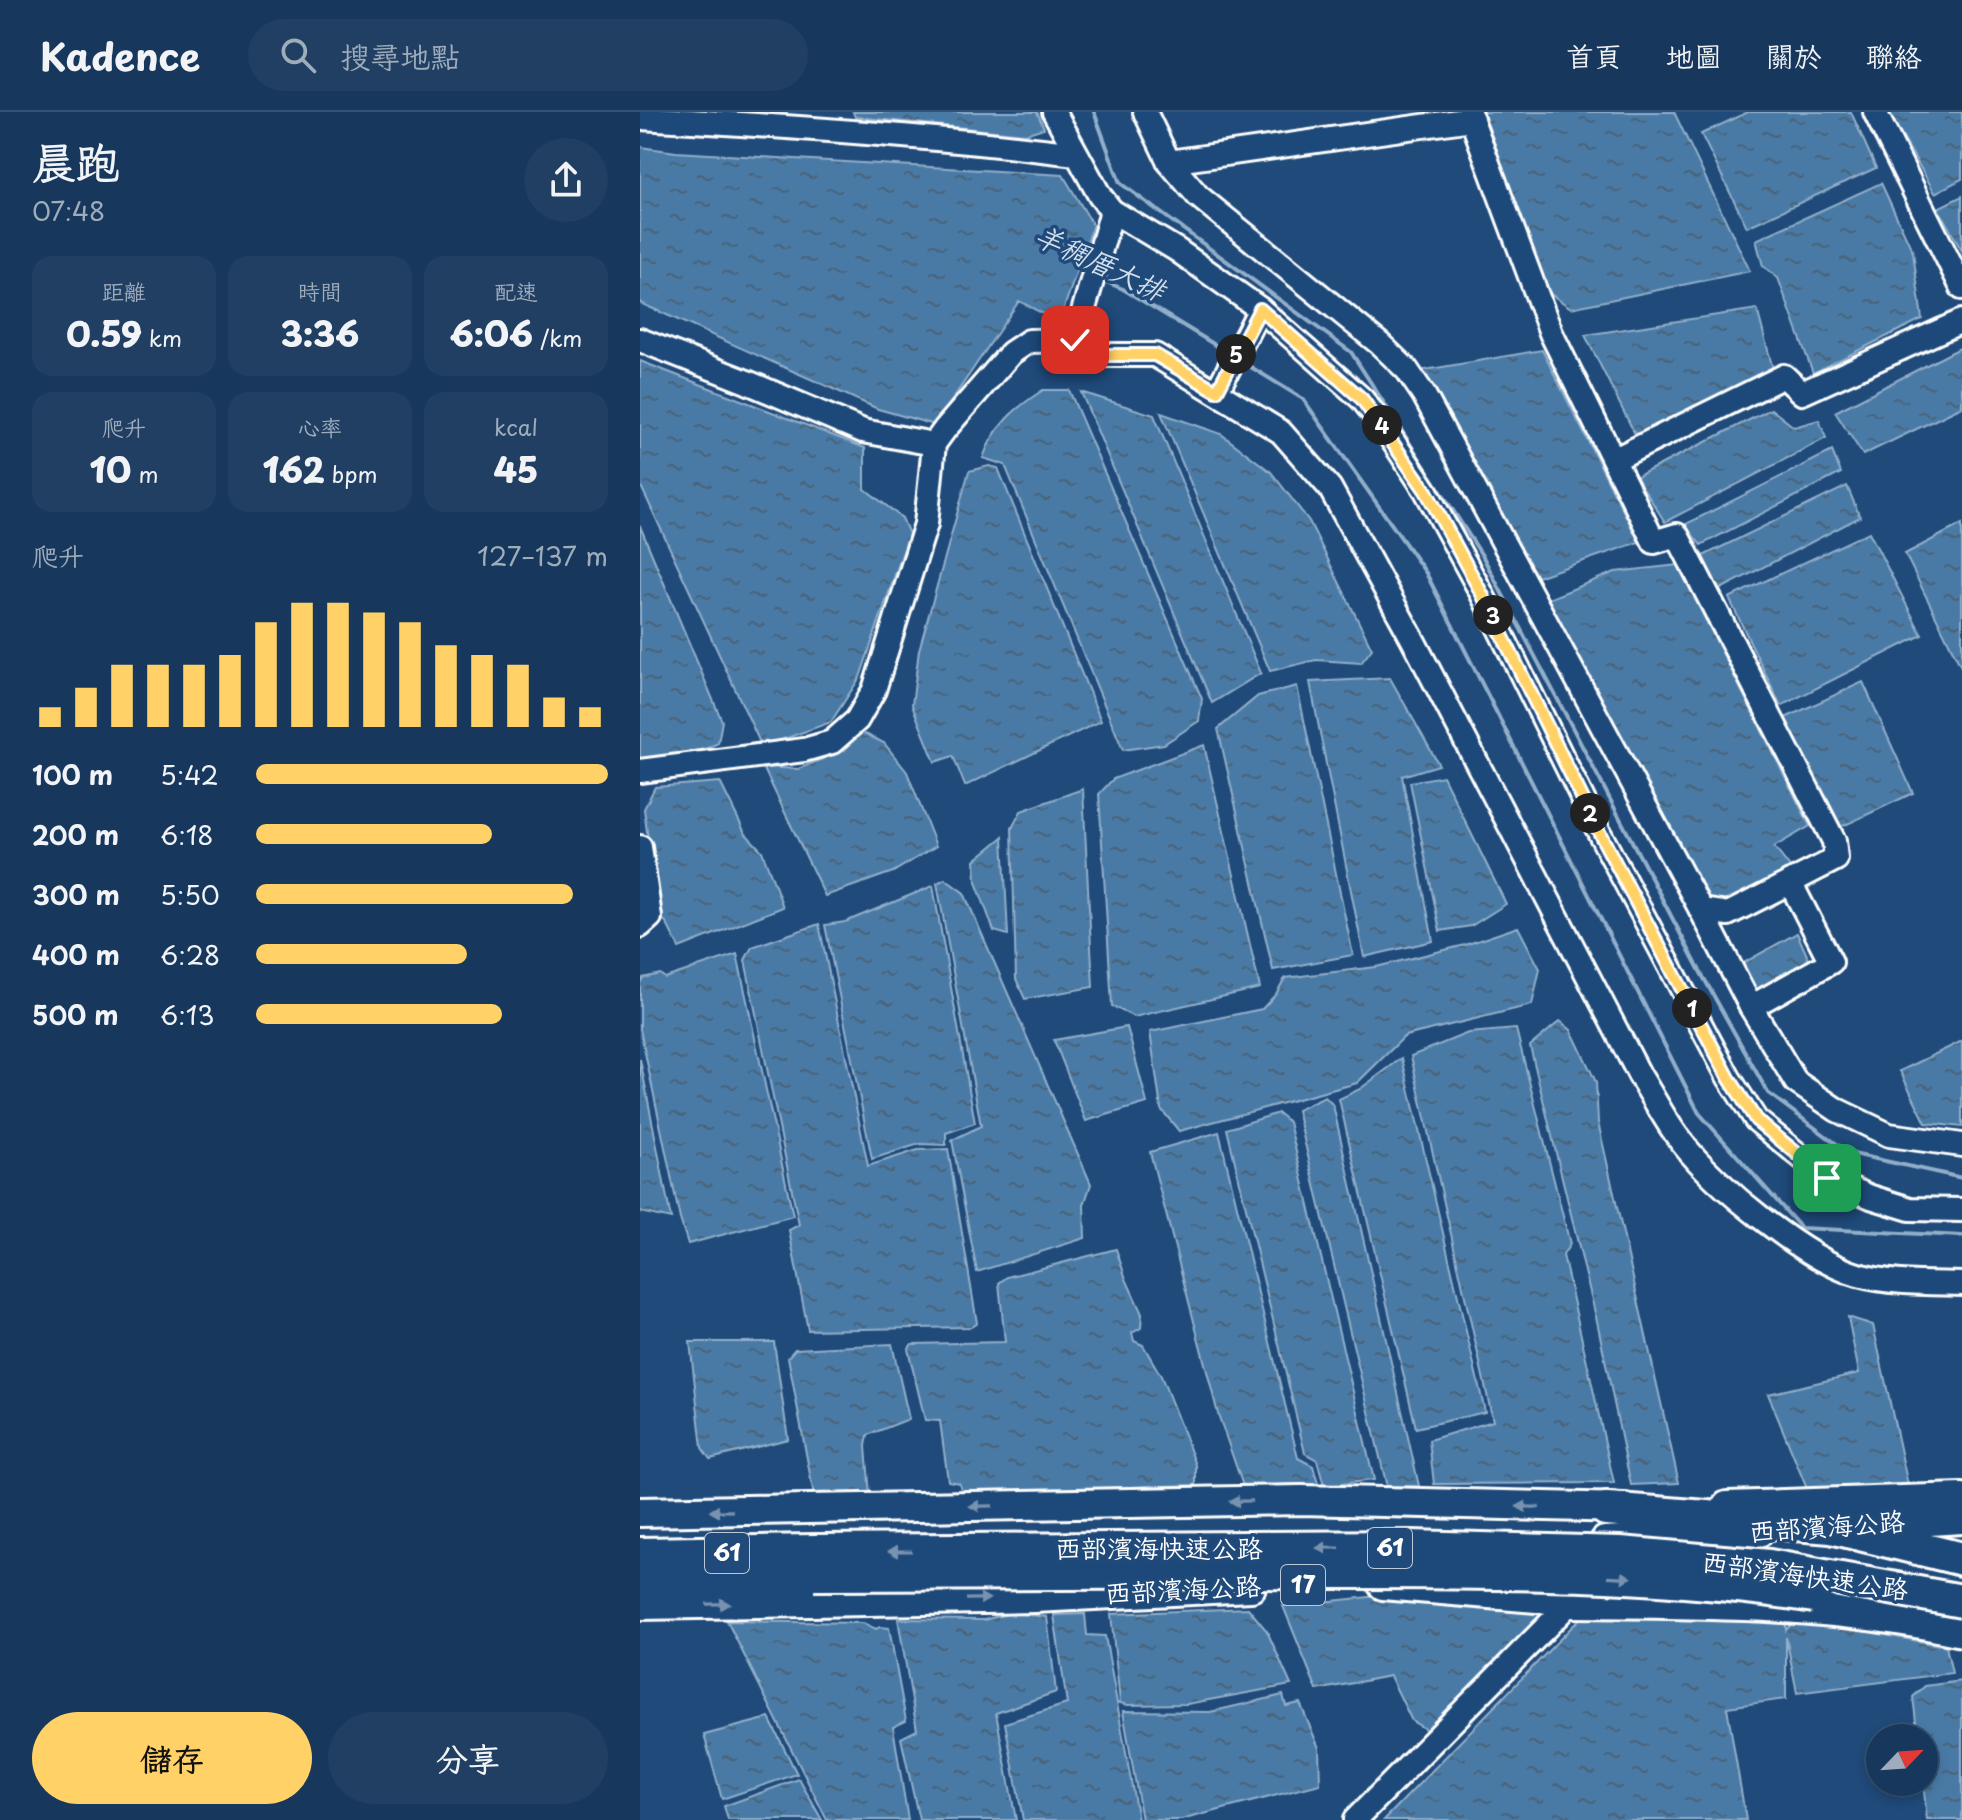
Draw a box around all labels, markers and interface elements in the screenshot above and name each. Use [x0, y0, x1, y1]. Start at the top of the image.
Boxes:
search box [248, 19, 808, 91]
text: Kadence [40, 27, 200, 84]
icon: search [276, 33, 320, 77]
text: 搜尋地點 [340, 33, 460, 78]
text: 首頁 [1566, 34, 1622, 77]
text: 地圖 [1666, 34, 1722, 77]
text: 關於 [1766, 34, 1822, 77]
text: 聯絡 [1866, 34, 1922, 77]
text: 晨跑 [32, 128, 120, 194]
button: share [524, 138, 608, 222]
text: 07:48 [32, 191, 105, 230]
water label: 羊稠厝大排 [1028, 213, 1176, 312]
text: 距離 [102, 274, 146, 307]
text: 時間 [298, 274, 342, 307]
text: 配速 [494, 274, 538, 307]
pin [1041, 306, 1109, 374]
text: 0.59 [66, 307, 142, 359]
text: 3:36 [281, 307, 359, 359]
text: 6:06 [450, 307, 533, 359]
icon: check [1053, 318, 1097, 362]
text: km [142, 321, 182, 354]
text: /km [533, 321, 582, 354]
pin: 5 [1216, 334, 1256, 374]
text: 5 [1229, 337, 1243, 370]
pin: 4 [1362, 405, 1402, 445]
text: 4 [1375, 408, 1389, 441]
text: 爬升 [102, 410, 146, 443]
text: 心率 [298, 410, 342, 443]
text: kcal [494, 410, 538, 443]
text: 10 [90, 443, 131, 495]
text: 162 [263, 443, 325, 495]
text: 45 [493, 443, 539, 495]
text: m [131, 457, 159, 490]
text: bpm [325, 457, 377, 490]
text: 爬升 [32, 536, 84, 575]
text: 127–137 m [477, 536, 608, 575]
pin: 3 [1473, 595, 1513, 635]
text: 3 [1486, 598, 1500, 631]
text: 100 m [32, 755, 113, 794]
text: 5:42 [160, 755, 219, 794]
pin: 2 [1570, 793, 1610, 833]
text: 2 [1582, 796, 1598, 829]
text: 200 m [32, 815, 119, 854]
text: 6:18 [160, 815, 214, 854]
text: 300 m [32, 875, 120, 914]
text: 5:50 [160, 875, 220, 914]
text: 400 m [32, 935, 120, 974]
text: 6:28 [160, 935, 220, 974]
pin: 1 [1672, 988, 1712, 1028]
text: 1 [1687, 991, 1697, 1024]
text: 500 m [32, 995, 118, 1034]
text: 6:13 [160, 995, 215, 1034]
pin [1793, 1144, 1861, 1212]
icon: arrive [1805, 1156, 1849, 1200]
one-way arrow [1228, 1495, 1253, 1508]
one-way arrow [968, 1500, 993, 1512]
one-way arrow [1515, 1500, 1540, 1513]
street label: 西部濱海公路 [1748, 1501, 1906, 1550]
one-way arrow [708, 1505, 733, 1517]
street label: 西部濱海快速公路 [1055, 1528, 1263, 1567]
road number: 61 [1368, 1528, 1412, 1568]
road number: 61 [705, 1533, 749, 1573]
street label: 西部濱海快速公路 [1699, 1541, 1911, 1608]
one-way arrow [1315, 1542, 1340, 1554]
one-way arrow [887, 1544, 912, 1557]
street label: 西部濱海公路 [1104, 1565, 1262, 1612]
road number: 17 [1281, 1565, 1325, 1605]
one-way arrow [1608, 1571, 1633, 1584]
one-way arrow [966, 1593, 991, 1606]
one-way arrow [706, 1598, 731, 1610]
button: 儲存 [32, 1712, 312, 1804]
button: 分享 [328, 1712, 608, 1804]
north arrow [1866, 1724, 1938, 1796]
map controls [1866, 1724, 1938, 1796]

